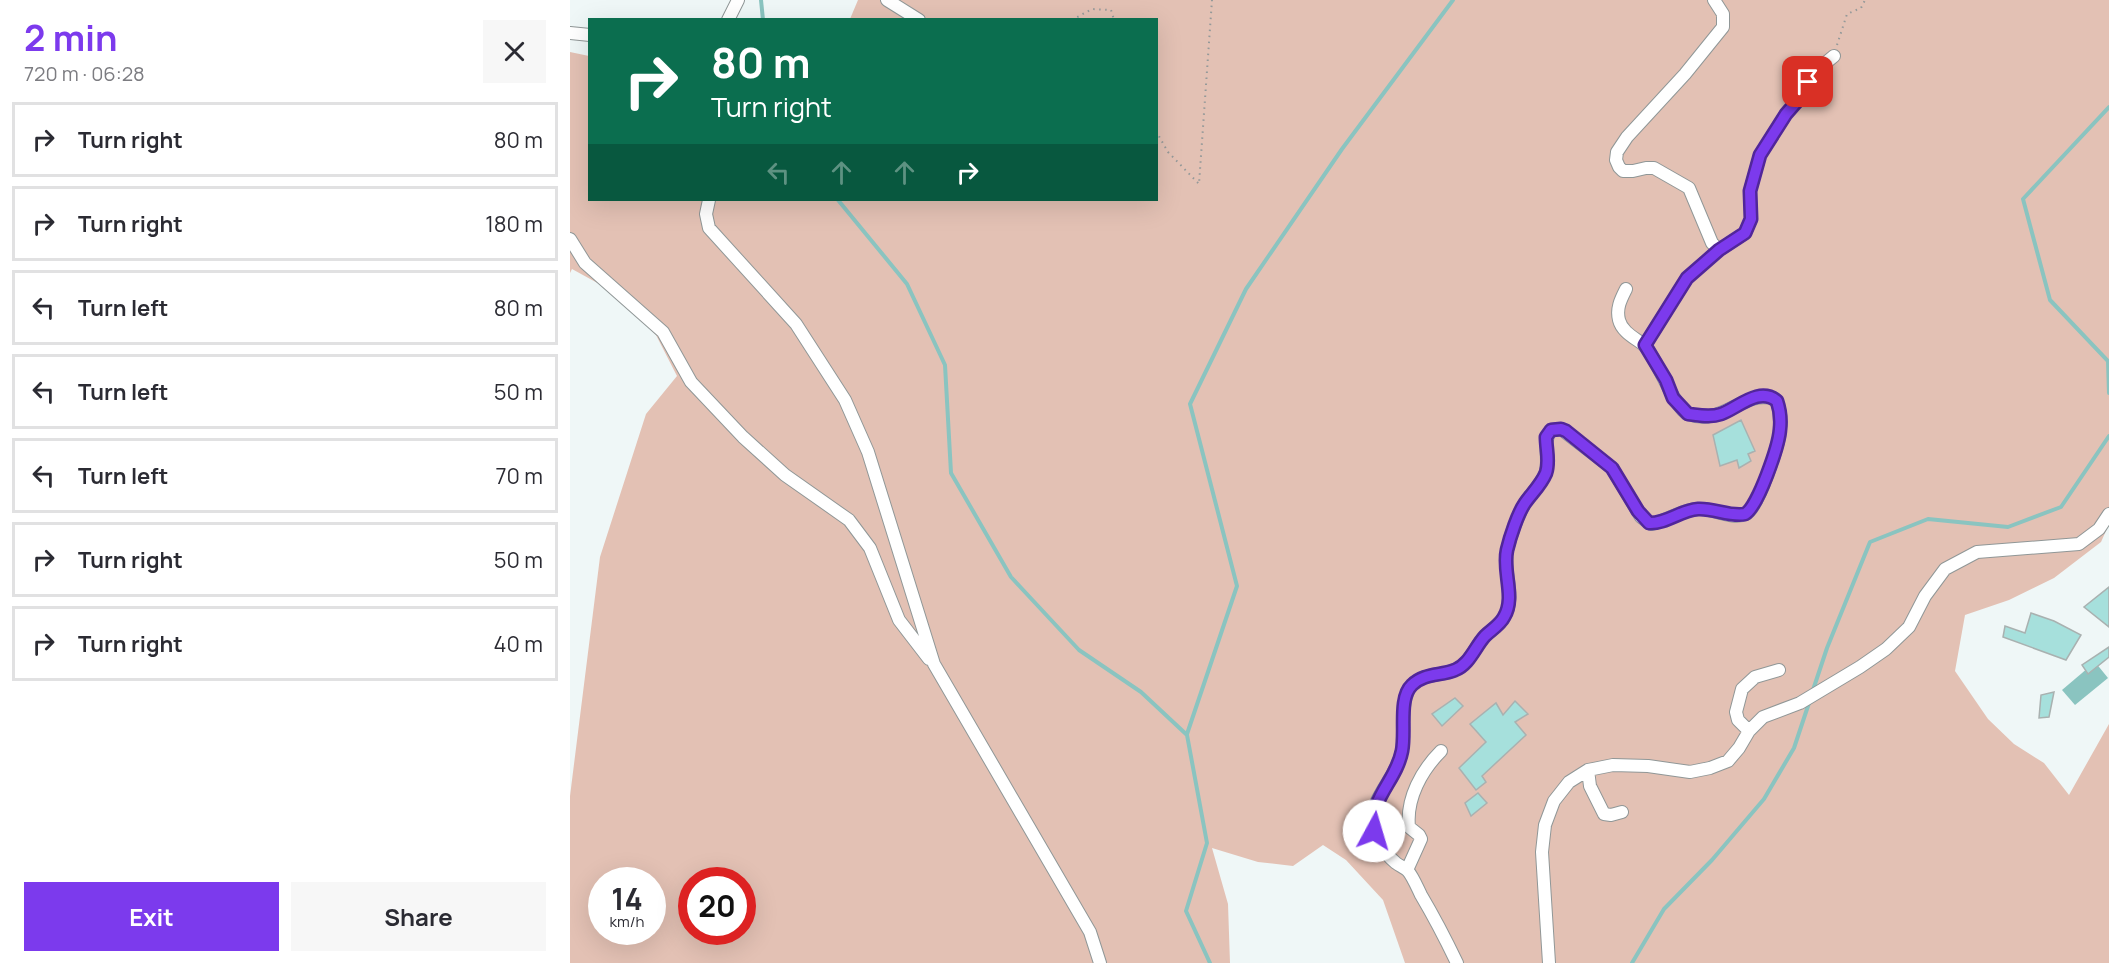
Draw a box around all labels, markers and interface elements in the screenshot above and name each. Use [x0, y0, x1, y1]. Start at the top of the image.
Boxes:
text: 2 min [24, 13, 118, 62]
button: close [483, 20, 546, 83]
text: 80 m [711, 33, 811, 91]
icon: right [612, 42, 690, 120]
pin [1782, 56, 1833, 107]
text: 720 m · 06:28 [24, 60, 145, 87]
icon: arrive [1791, 65, 1824, 98]
text: Turn right [711, 88, 832, 125]
icon: right [27, 123, 60, 156]
text: Turn right [78, 125, 183, 155]
text: 80 m [494, 125, 543, 155]
icon: left [762, 156, 795, 189]
icon: ahead [825, 156, 858, 189]
icon: ahead [888, 156, 921, 189]
icon: right [951, 156, 984, 189]
icon: right [27, 207, 60, 240]
text: Turn right [78, 209, 183, 239]
text: 180 m [485, 209, 543, 239]
icon: left [27, 291, 60, 324]
text: Turn left [78, 293, 168, 323]
text: 80 m [494, 293, 543, 323]
icon: left [27, 375, 60, 408]
text: Turn left [78, 377, 168, 407]
text: 50 m [494, 377, 543, 407]
icon: left [27, 459, 60, 492]
text: Turn left [78, 461, 168, 491]
text: 70 m [495, 461, 543, 491]
icon: right [27, 543, 60, 576]
text: Turn right [78, 545, 183, 575]
text: 50 m [494, 545, 543, 575]
icon: right [27, 627, 60, 660]
text: Turn right [78, 629, 183, 659]
text: 40 m [494, 629, 543, 659]
position arrow [1342, 799, 1406, 863]
speed limit sign: 20 [678, 867, 756, 945]
text: 14 [611, 878, 643, 919]
button: Exit [24, 882, 279, 951]
button: Share [291, 882, 546, 951]
text: km/h [610, 911, 644, 932]

